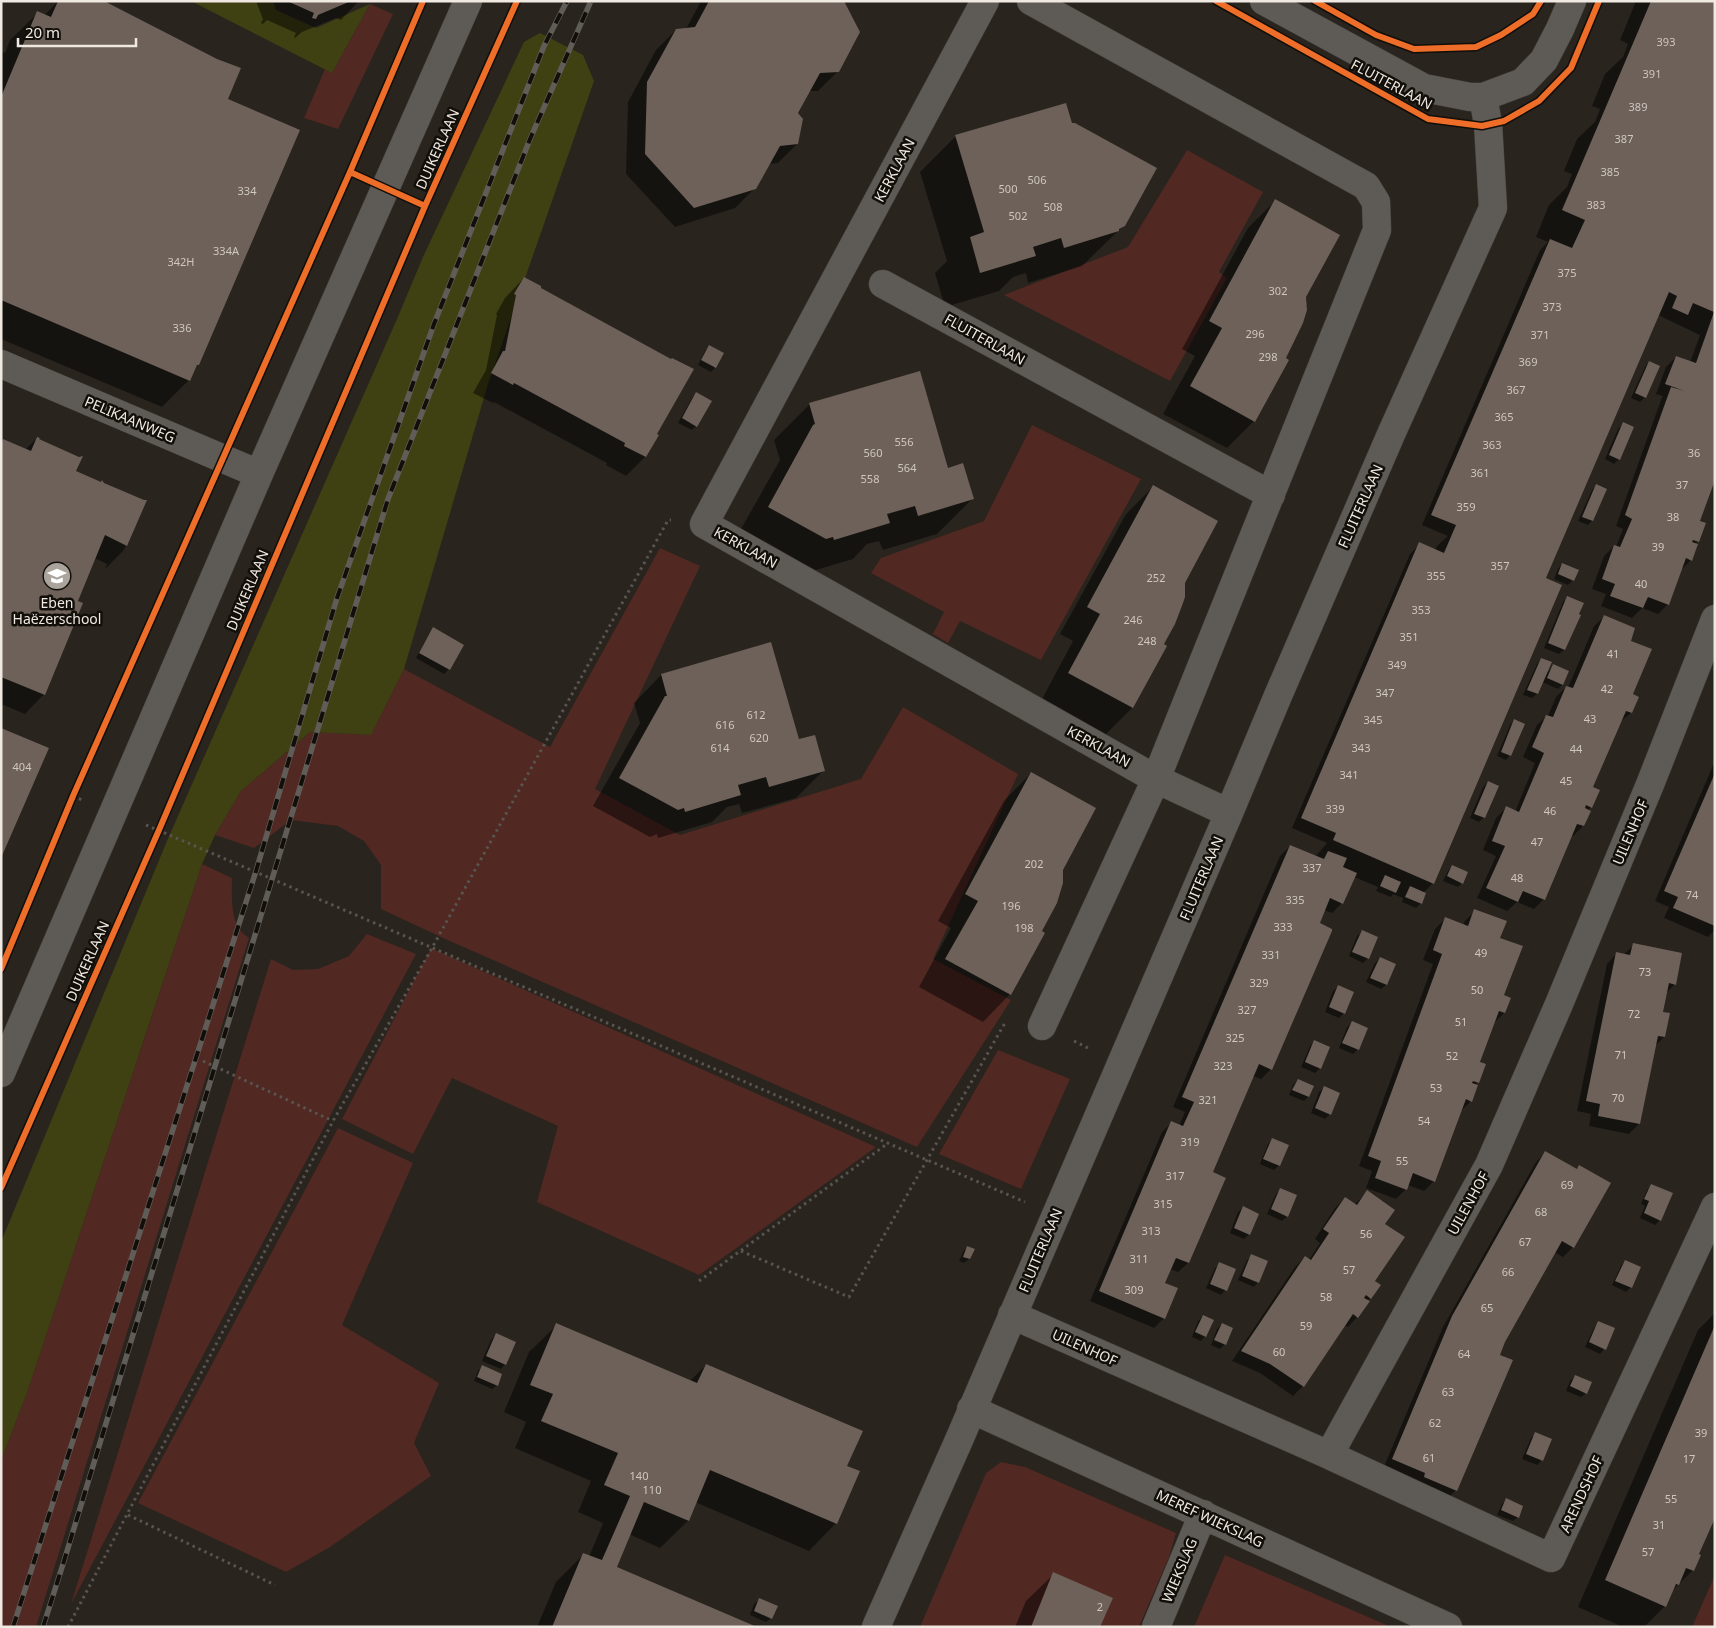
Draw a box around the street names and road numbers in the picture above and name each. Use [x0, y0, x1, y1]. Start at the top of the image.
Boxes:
street label: FLUITERLAAN [1348, 55, 1436, 113]
street label: DUIKERLAAN [411, 106, 463, 192]
street label: KERKLAAN [869, 135, 919, 205]
street label: FLUITERLAAN [941, 309, 1029, 369]
street label: PELIKAANWEG [82, 391, 178, 447]
street label: FLUITERLAAN [1333, 461, 1387, 551]
street label: KERKLAAN [711, 522, 781, 572]
street label: DUIKERLAAN [221, 547, 273, 633]
street label: KERKLAAN [1064, 721, 1134, 771]
street label: UILENHOF [1608, 796, 1652, 868]
street label: FLUITERLAAN [1175, 833, 1227, 923]
street label: DUIKERLAAN [61, 918, 113, 1004]
street label: UILENHOF [1443, 1168, 1493, 1238]
street label: FLUITERLAAN [1014, 1205, 1066, 1295]
street label: UILENHOF [1049, 1324, 1121, 1370]
street label: ARENDSHOF [1555, 1453, 1607, 1535]
street label: MEREF WIEKSLAG [1153, 1485, 1267, 1551]
street label: WIEKSLAG [1157, 1535, 1201, 1605]

